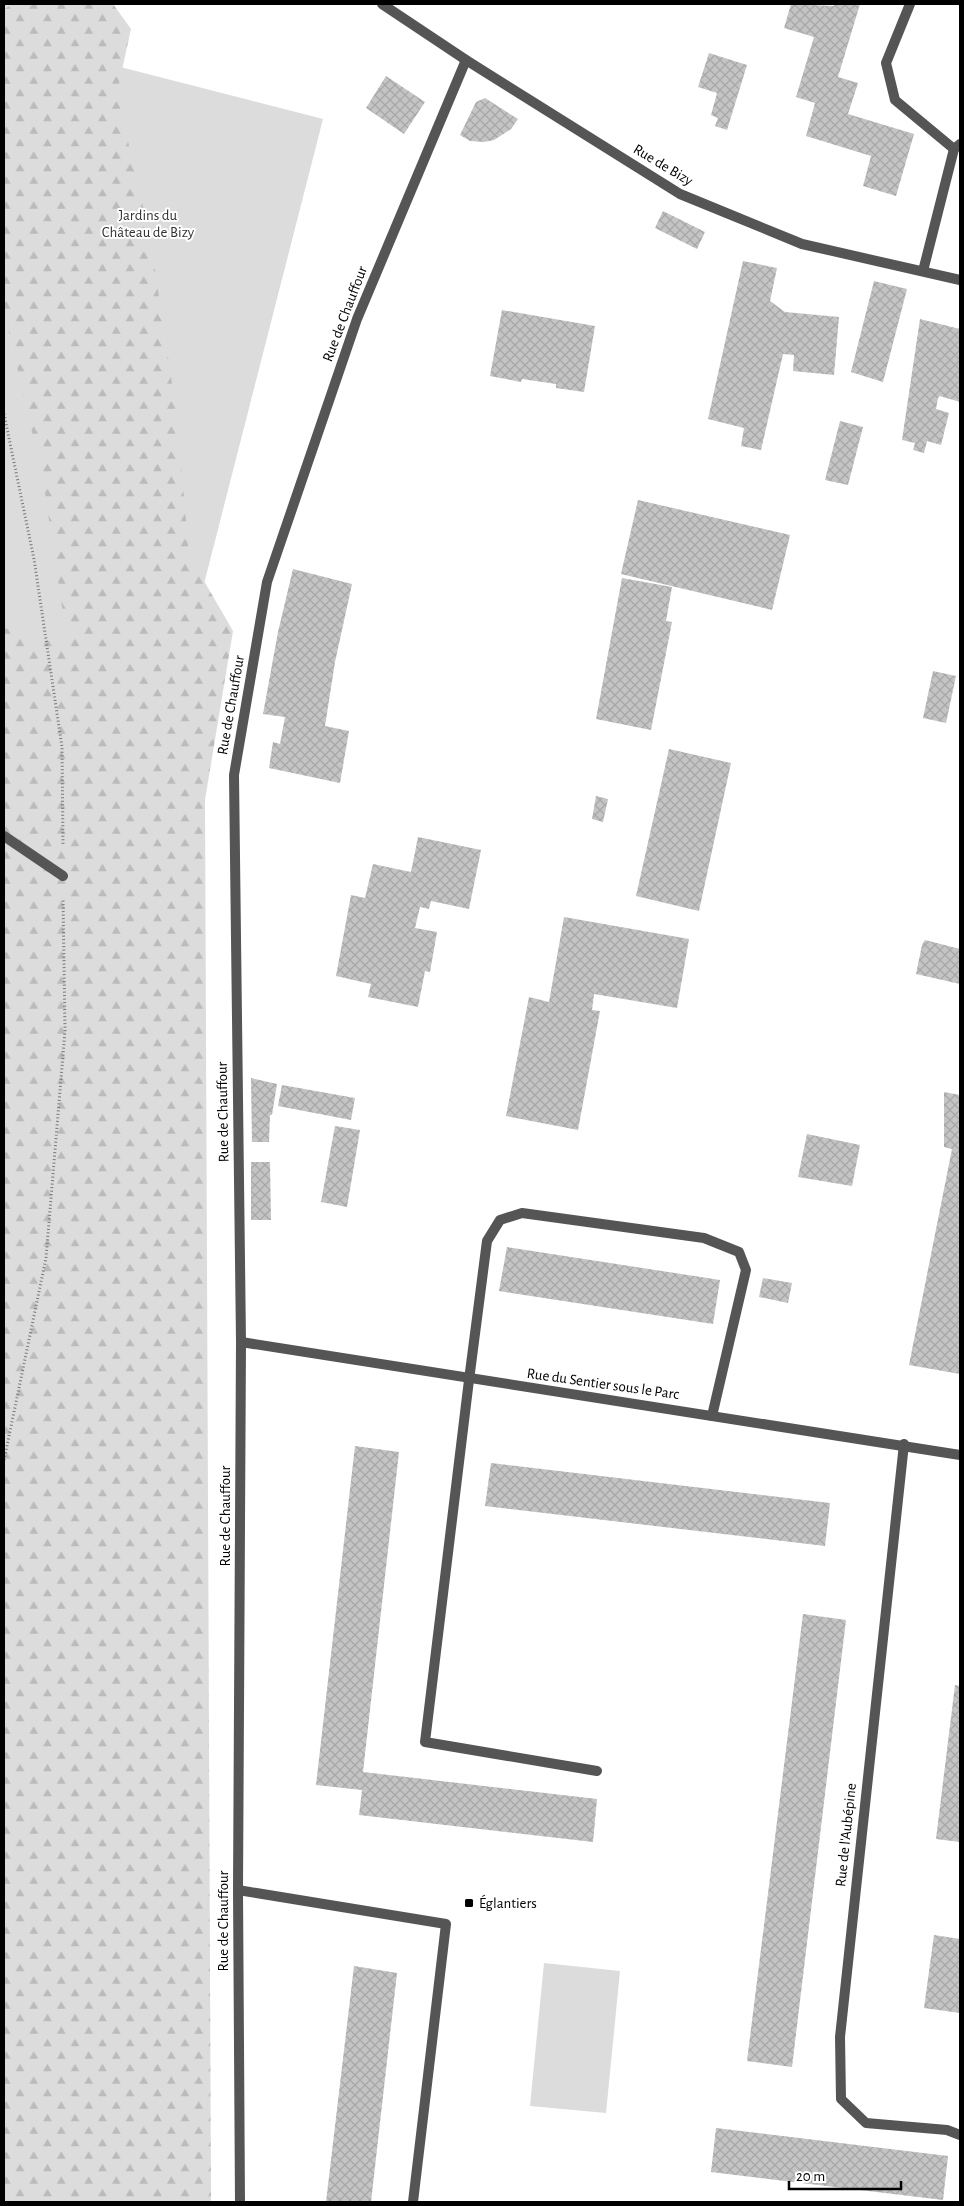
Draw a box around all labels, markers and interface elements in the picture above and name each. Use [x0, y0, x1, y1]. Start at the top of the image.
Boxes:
street label: Rue de Bizy [631, 141, 696, 189]
park label: Jardins du Château de Bizy [102, 208, 195, 240]
street label: Rue de Chauffour [320, 264, 370, 364]
street label: Rue de Chauffour [215, 654, 247, 756]
street label: Rue de Chauffour [215, 1061, 231, 1163]
street label: Rue du Sentier sous le Parc [526, 1366, 680, 1402]
street label: Rue de Chauffour [218, 1465, 233, 1566]
street label: Rue de l'Aubépine [833, 1782, 859, 1888]
street label: Rue de Chauffour [216, 1870, 231, 1971]
place label: Églantiers [479, 1894, 537, 1911]
marker: Églantiers [463, 1897, 475, 1909]
scale bar [789, 2158, 902, 2190]
text: 20 m [796, 2169, 825, 2184]

